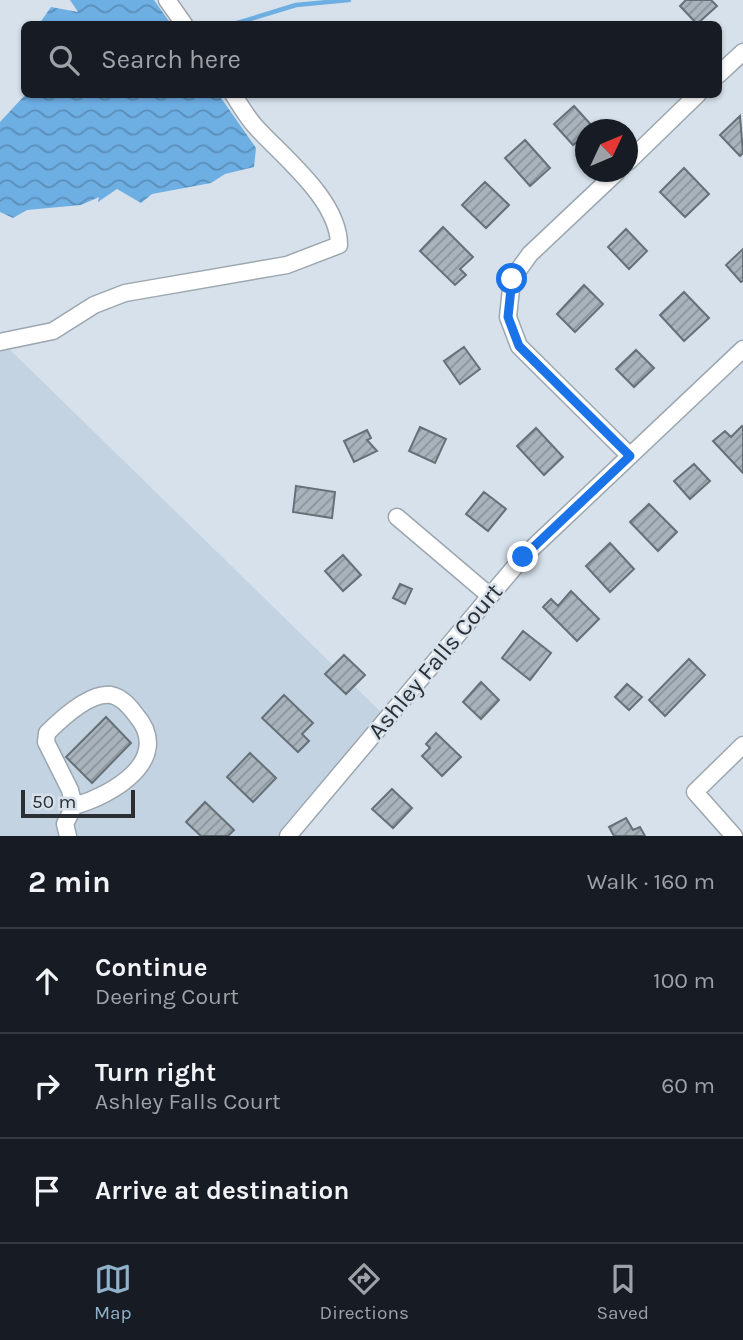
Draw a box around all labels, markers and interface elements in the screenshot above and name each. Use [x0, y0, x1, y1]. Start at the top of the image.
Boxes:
search box [21, 21, 722, 98]
icon: search [45, 41, 83, 79]
text: Search here [101, 44, 241, 75]
north arrow [575, 119, 638, 182]
route start [496, 263, 527, 294]
route end [507, 541, 538, 572]
street label: Ashley Falls Court [362, 578, 508, 744]
scale bar [21, 787, 135, 819]
text: 50 m [32, 791, 76, 813]
text: 2 min [28, 864, 111, 900]
text: Walk · 160 m [587, 868, 715, 895]
text: Continue [95, 952, 207, 983]
icon: ahead [28, 962, 66, 1000]
text: 100 m [653, 967, 715, 994]
text: Deering Court [95, 983, 239, 1010]
text: Turn right [95, 1057, 216, 1088]
icon: right [28, 1067, 66, 1105]
text: 60 m [661, 1072, 715, 1099]
text: Ashley Falls Court [95, 1088, 281, 1115]
icon: arrive [28, 1172, 66, 1210]
text: Arrive at destination [95, 1175, 349, 1206]
tab: Map [94, 1260, 132, 1324]
tab: Directions [320, 1260, 409, 1324]
tab: Saved [597, 1260, 649, 1324]

